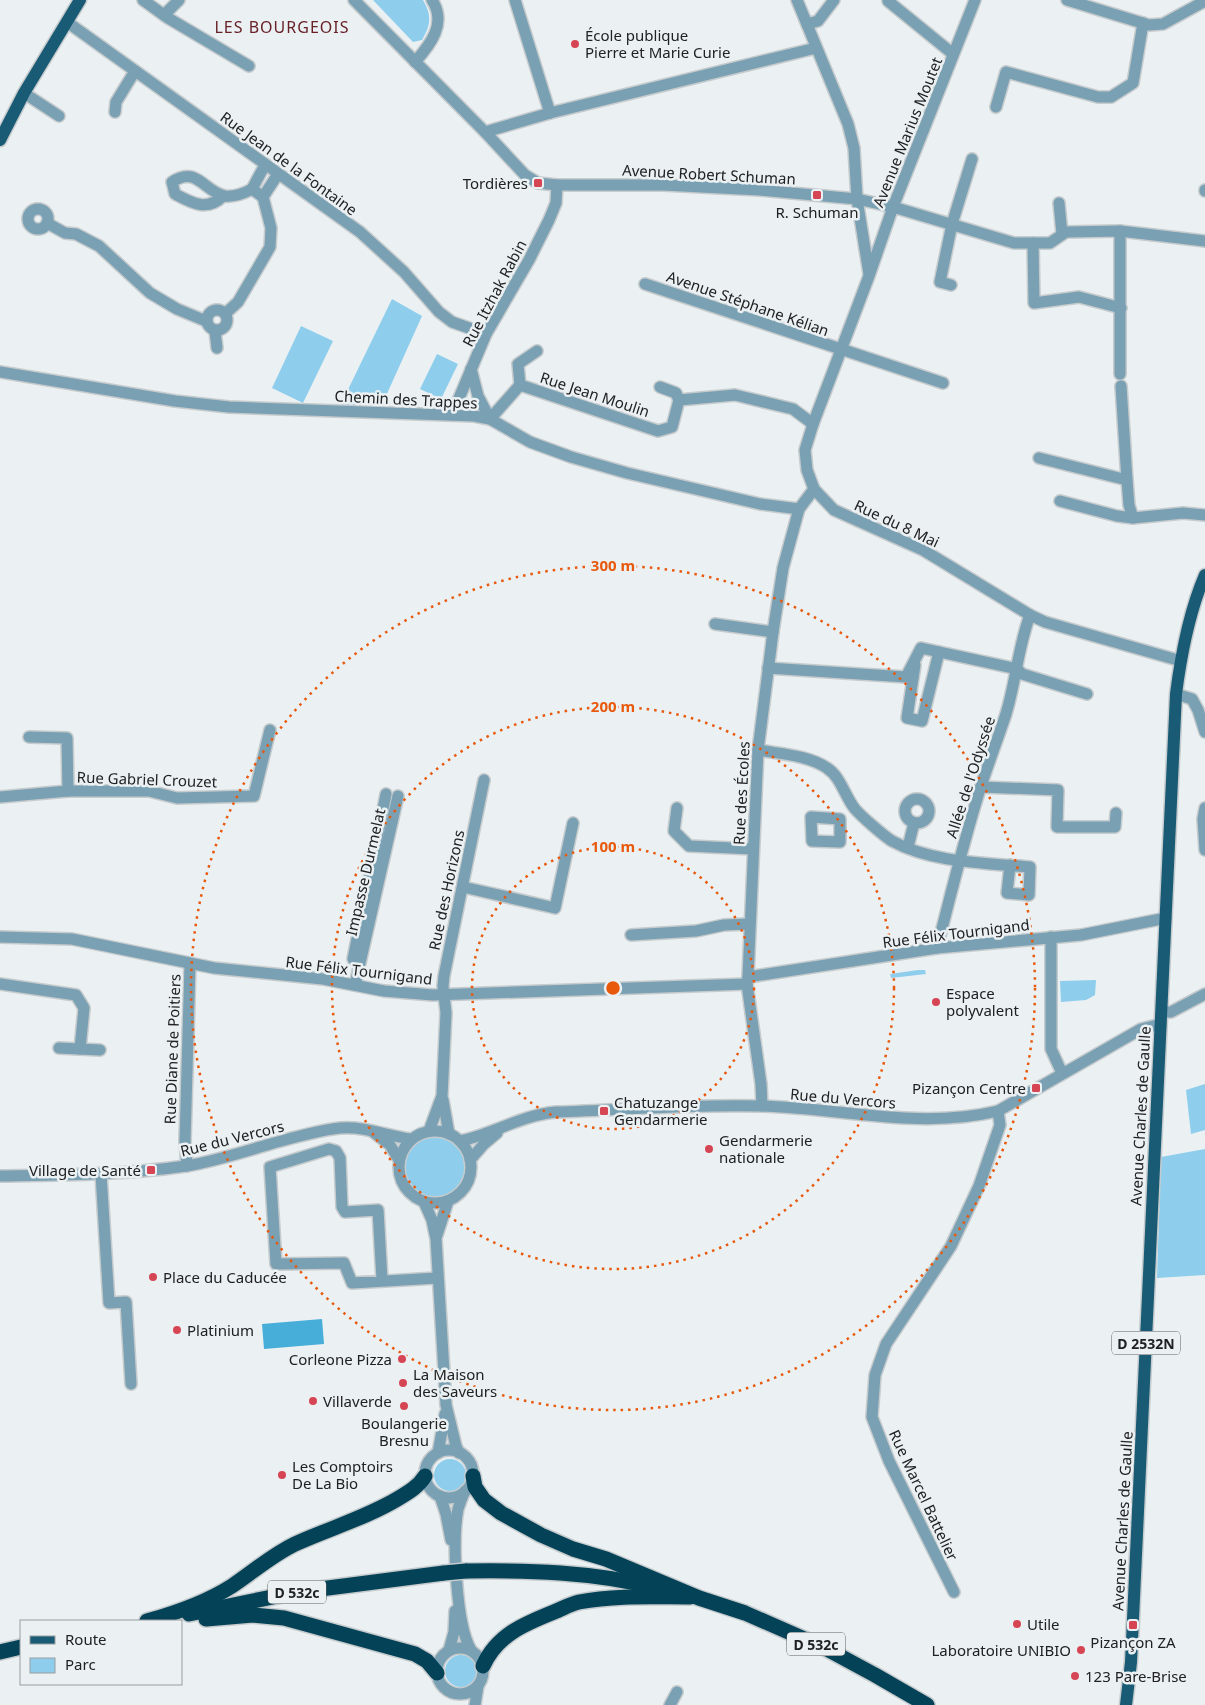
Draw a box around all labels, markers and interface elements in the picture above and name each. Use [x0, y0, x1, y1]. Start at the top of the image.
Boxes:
district label: LES BOURGEOIS [214, 16, 350, 38]
place label: École publique Pierre et Marie Curie [585, 25, 730, 62]
marker: École publique Pierre et Marie Curie [569, 38, 581, 50]
street label: Avenue Marius Moutet [868, 53, 947, 210]
street label: Rue Jean de la Fontaine [217, 107, 361, 219]
street label: Avenue Robert Schuman [622, 159, 796, 189]
place label: Tordières [463, 173, 528, 193]
marker: Tordières [532, 177, 544, 189]
marker: R. Schuman [811, 189, 823, 201]
place label: R. Schuman [776, 202, 858, 222]
street label: Rue Itzhak Rabin [457, 236, 531, 350]
street label: Avenue Stéphane Kélian [664, 266, 832, 340]
street label: Rue Jean Moulin [538, 367, 652, 421]
street label: Chemin des Trappes [334, 385, 478, 413]
street label: Rue du 8 Mai [851, 495, 943, 551]
text: 300 m [591, 555, 635, 575]
text: 200 m [591, 696, 635, 716]
street label: Allée de l'Odyssée [941, 714, 999, 840]
street label: Rue des Écoles [728, 741, 754, 845]
street label: Rue Gabriel Crouzet [76, 767, 218, 791]
street label: Impasse Durmelat [341, 806, 390, 938]
street label: Rue des Horizons [423, 828, 469, 952]
text: 100 m [591, 836, 635, 856]
street label: Rue Félix Tournigand [881, 914, 1031, 952]
street label: Rue Félix Tournigand [284, 951, 434, 989]
street label: Rue Diane de Poitiers [159, 973, 185, 1125]
centre of rings [604, 979, 622, 997]
place label: Espace polyvalent [946, 983, 1019, 1020]
marker: Espace polyvalent [930, 996, 942, 1008]
street label: Avenue Charles de Gaulle [1125, 1026, 1155, 1206]
place label: Pizançon Centre [912, 1078, 1026, 1098]
marker: Pizançon Centre [1030, 1082, 1042, 1094]
street label: Rue du Vercors [789, 1083, 897, 1113]
place label: Chatuzange Gendarmerie [614, 1092, 708, 1129]
marker: Chatuzange Gendarmerie [598, 1105, 610, 1117]
street label: Rue du Vercors [178, 1115, 286, 1161]
place label: Gendarmerie nationale [719, 1130, 813, 1167]
marker: Gendarmerie nationale [703, 1143, 715, 1155]
place label: Village de Santé [29, 1160, 141, 1180]
marker: Village de Santé [145, 1164, 157, 1176]
place label: Place du Caducée [163, 1267, 287, 1287]
marker: Place du Caducée [147, 1271, 159, 1283]
place label: Platinium [187, 1320, 254, 1340]
marker: Platinium [171, 1324, 183, 1336]
road number: D 2532N [1112, 1332, 1180, 1355]
place label: Corleone Pizza [289, 1349, 392, 1369]
marker: Corleone Pizza [396, 1353, 408, 1365]
place label: La Maison des Saveurs [413, 1364, 497, 1401]
marker: La Maison des Saveurs [397, 1377, 409, 1389]
place label: Villaverde [323, 1391, 392, 1411]
marker: Villaverde [307, 1395, 319, 1407]
marker: Boulangerie Bresnu [398, 1400, 410, 1412]
place label: Boulangerie Bresnu [361, 1413, 447, 1450]
street label: Rue Marcel Battelier [885, 1426, 963, 1564]
street label: Avenue Charles de Gaulle [1107, 1431, 1137, 1611]
place label: Les Comptoirs De La Bio [292, 1456, 393, 1493]
marker: Les Comptoirs De La Bio [276, 1469, 288, 1481]
road number: D 532c [268, 1580, 326, 1604]
place label: Utile [1027, 1614, 1060, 1634]
marker: Utile [1011, 1618, 1023, 1630]
marker: Pizançon ZA [1127, 1619, 1139, 1631]
legend [20, 1620, 182, 1685]
text: Route [65, 1629, 107, 1649]
road number: D 532c [787, 1632, 845, 1656]
place label: Pizançon ZA [1090, 1632, 1176, 1652]
place label: Laboratoire UNIBIO [931, 1640, 1071, 1660]
marker: Laboratoire UNIBIO [1075, 1644, 1087, 1656]
text: Parc [65, 1654, 96, 1674]
place label: 123 Pare-Brise [1085, 1666, 1187, 1686]
marker: 123 Pare-Brise [1069, 1670, 1081, 1682]

